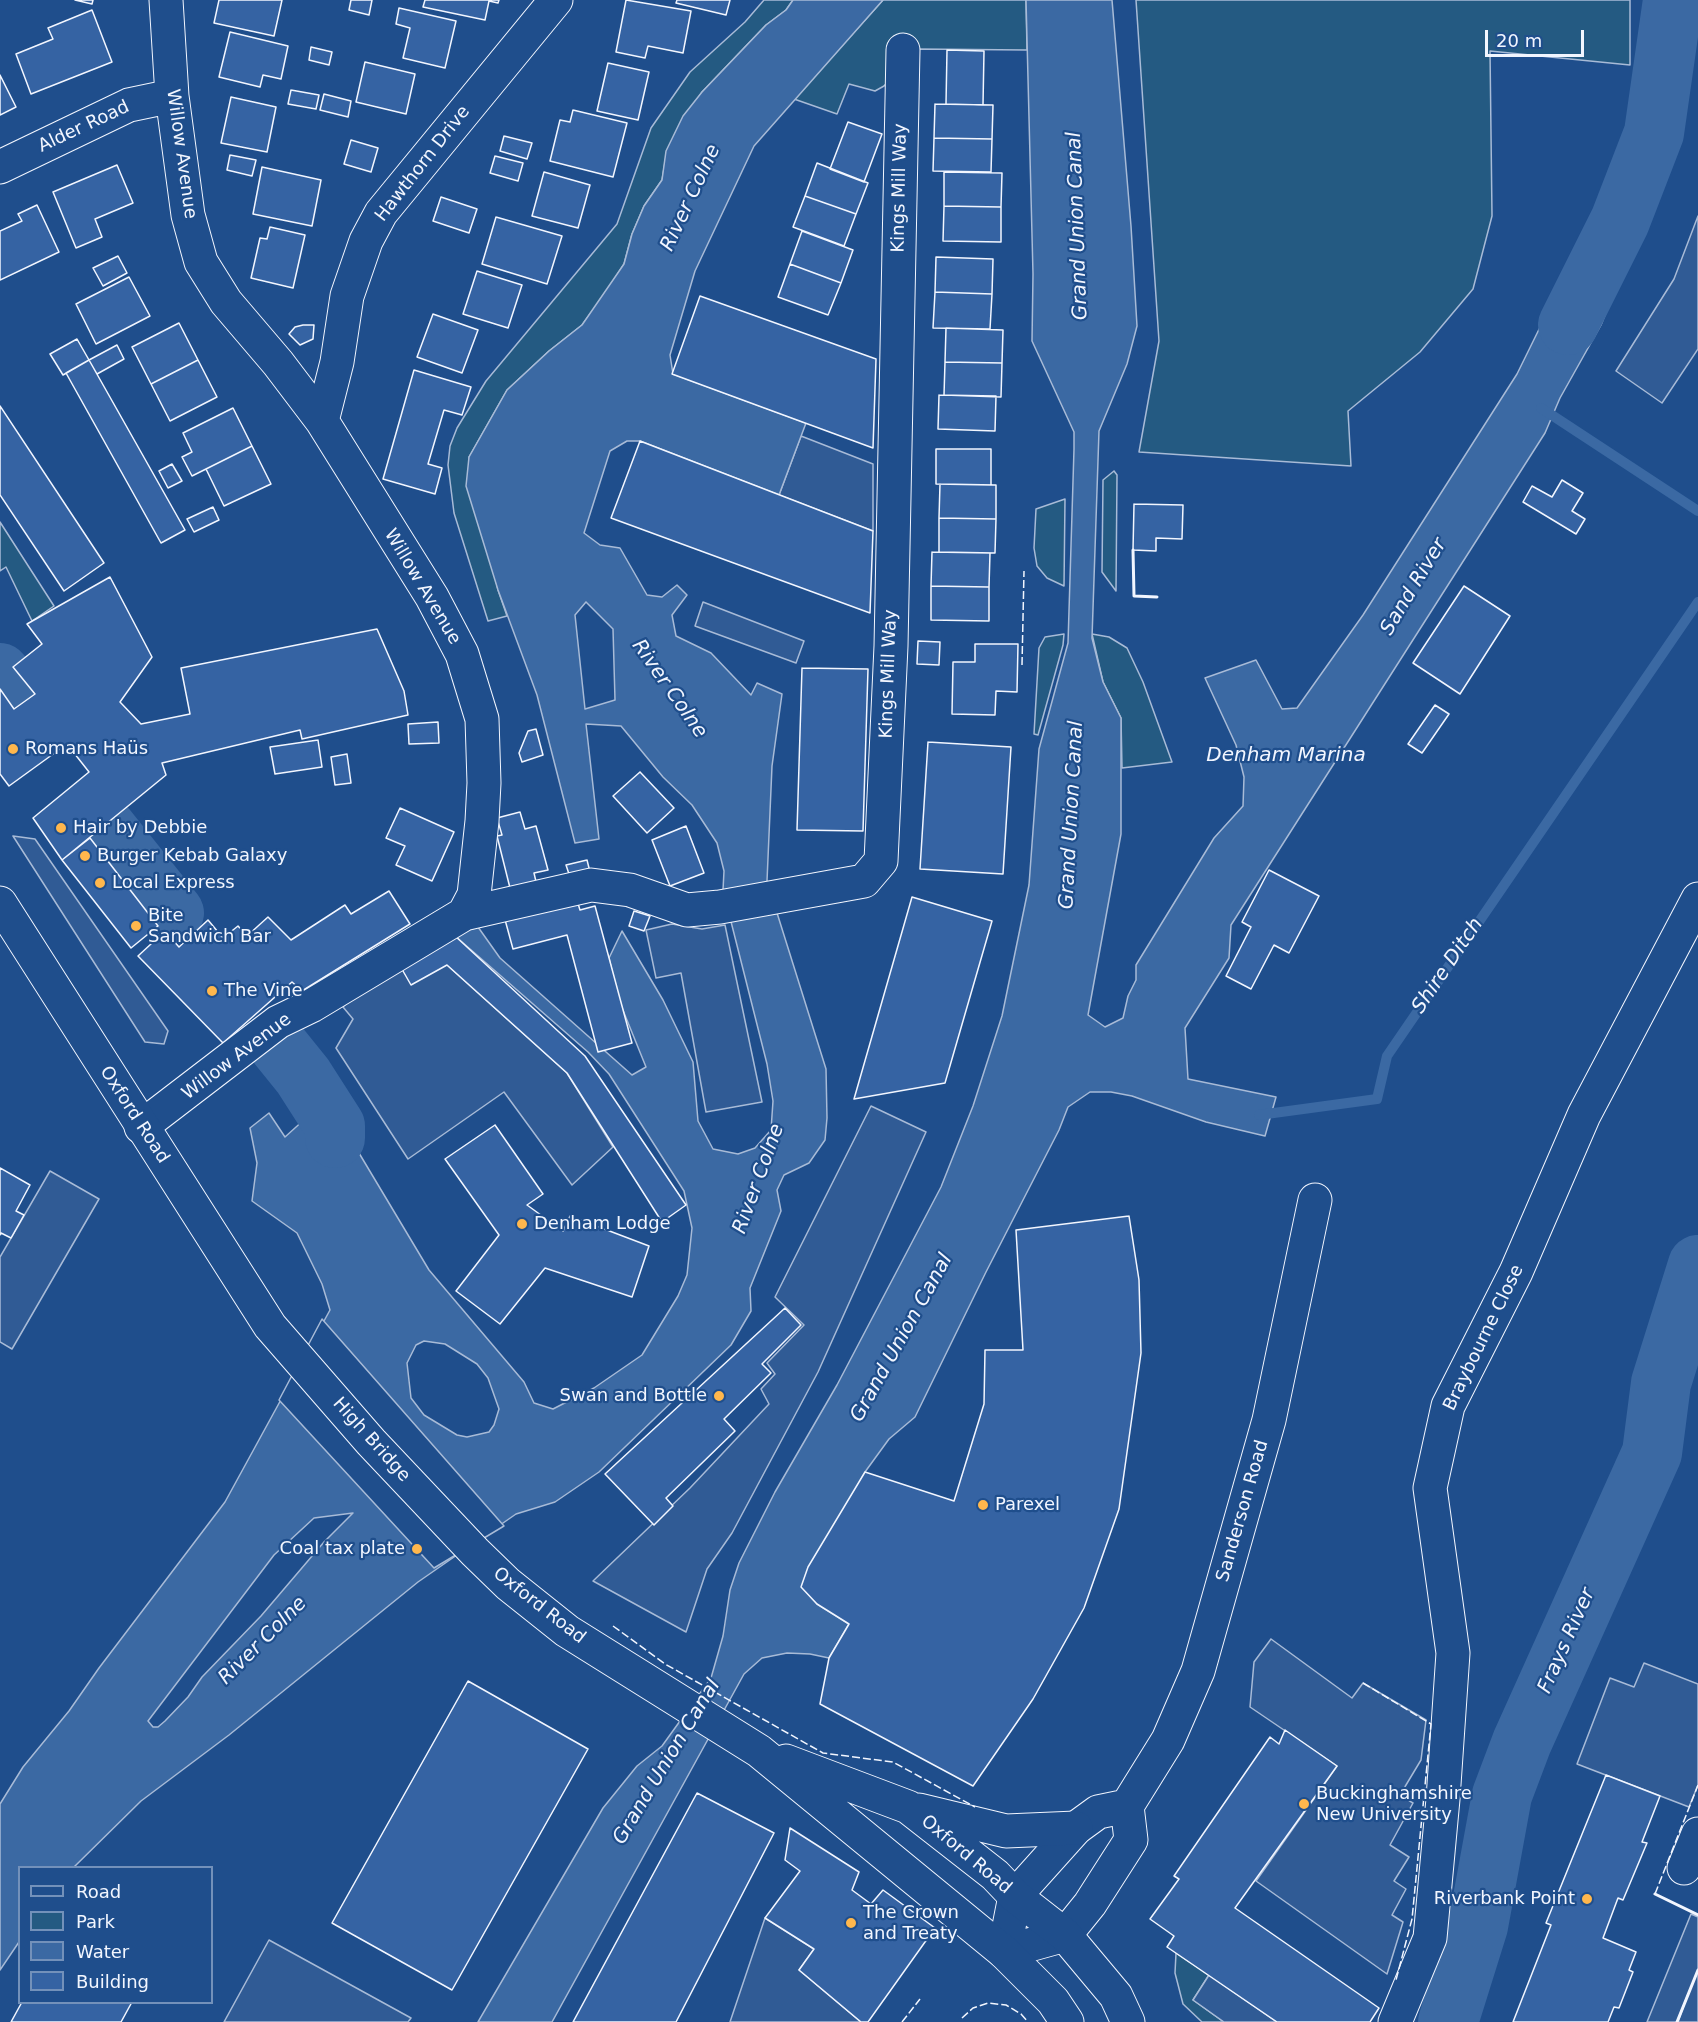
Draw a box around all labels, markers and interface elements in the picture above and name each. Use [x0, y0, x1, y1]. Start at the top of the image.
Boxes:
scale bar [1488, 18, 1587, 56]
text: 20 m [1496, 30, 1542, 51]
street label: Willow Avenue [161, 88, 201, 220]
street label: Alder Road [35, 96, 133, 158]
street label: Hawthorn Drive [371, 102, 475, 226]
street label: Kings Mill Way [888, 123, 912, 253]
water label: Grand Union Canal [1063, 131, 1093, 321]
water label: River Colne [656, 141, 726, 255]
street label: Willow Avenue [379, 525, 465, 649]
water label: Sand River [1376, 534, 1452, 640]
street label: Kings Mill Way [876, 609, 902, 739]
water label: River Colne [626, 635, 712, 743]
water label: Grand Union Canal [1055, 720, 1089, 910]
place label: Romans Haüs [25, 738, 148, 760]
marker: Romans Haüs [6, 742, 20, 756]
water label: Denham Marina [1206, 744, 1366, 768]
place label: Hair by Debbie [73, 817, 207, 839]
marker: Hair by Debbie [54, 821, 68, 835]
place label: Burger Kebab Galaxy [97, 845, 287, 867]
marker: Burger Kebab Galaxy [78, 849, 92, 863]
place label: Local Express [112, 872, 235, 894]
marker: Local Express [93, 876, 107, 890]
place label: Bite Sandwich Bar [148, 905, 271, 948]
water label: Shire Ditch [1407, 914, 1489, 1018]
marker: Bite Sandwich Bar [129, 919, 143, 933]
place label: The Vine [224, 980, 303, 1002]
marker: The Vine [205, 984, 219, 998]
street label: Willow Avenue [178, 1009, 296, 1105]
street label: Oxford Road [95, 1062, 173, 1168]
water label: River Colne [728, 1121, 790, 1237]
place label: Denham Lodge [534, 1213, 671, 1235]
marker: Denham Lodge [515, 1217, 529, 1231]
water label: Grand Union Canal [846, 1250, 958, 1426]
street label: Braybourne Close [1439, 1262, 1529, 1414]
place label: Swan and Bottle [560, 1385, 707, 1407]
marker: Swan and Bottle [712, 1389, 726, 1403]
street label: High Bridge [328, 1393, 414, 1487]
street label: Sanderson Road [1212, 1438, 1274, 1584]
place label: Parexel [995, 1494, 1060, 1516]
marker: Parexel [976, 1498, 990, 1512]
place label: Coal tax plate [280, 1538, 405, 1560]
marker: Coal tax plate [410, 1542, 424, 1556]
street label: Oxford Road [488, 1563, 590, 1649]
water label: Frays River [1533, 1585, 1601, 1697]
water label: River Colne [214, 1592, 312, 1690]
water label: Grand Union Canal [608, 1675, 726, 1849]
place label: Buckinghamshire New University [1316, 1783, 1472, 1826]
marker: Buckinghamshire New University [1297, 1797, 1311, 1811]
street label: Oxford Road [916, 1811, 1016, 1899]
legend [18, 1866, 213, 2004]
text: Road [76, 1881, 121, 1902]
place label: Riverbank Point [1434, 1888, 1575, 1910]
marker: Riverbank Point [1580, 1892, 1594, 1906]
place label: The Crown and Treaty [863, 1902, 959, 1944]
text: Park [76, 1911, 115, 1932]
marker: The Crown and Treaty [844, 1916, 858, 1930]
text: Water [76, 1941, 129, 1962]
text: Building [76, 1971, 149, 1992]

